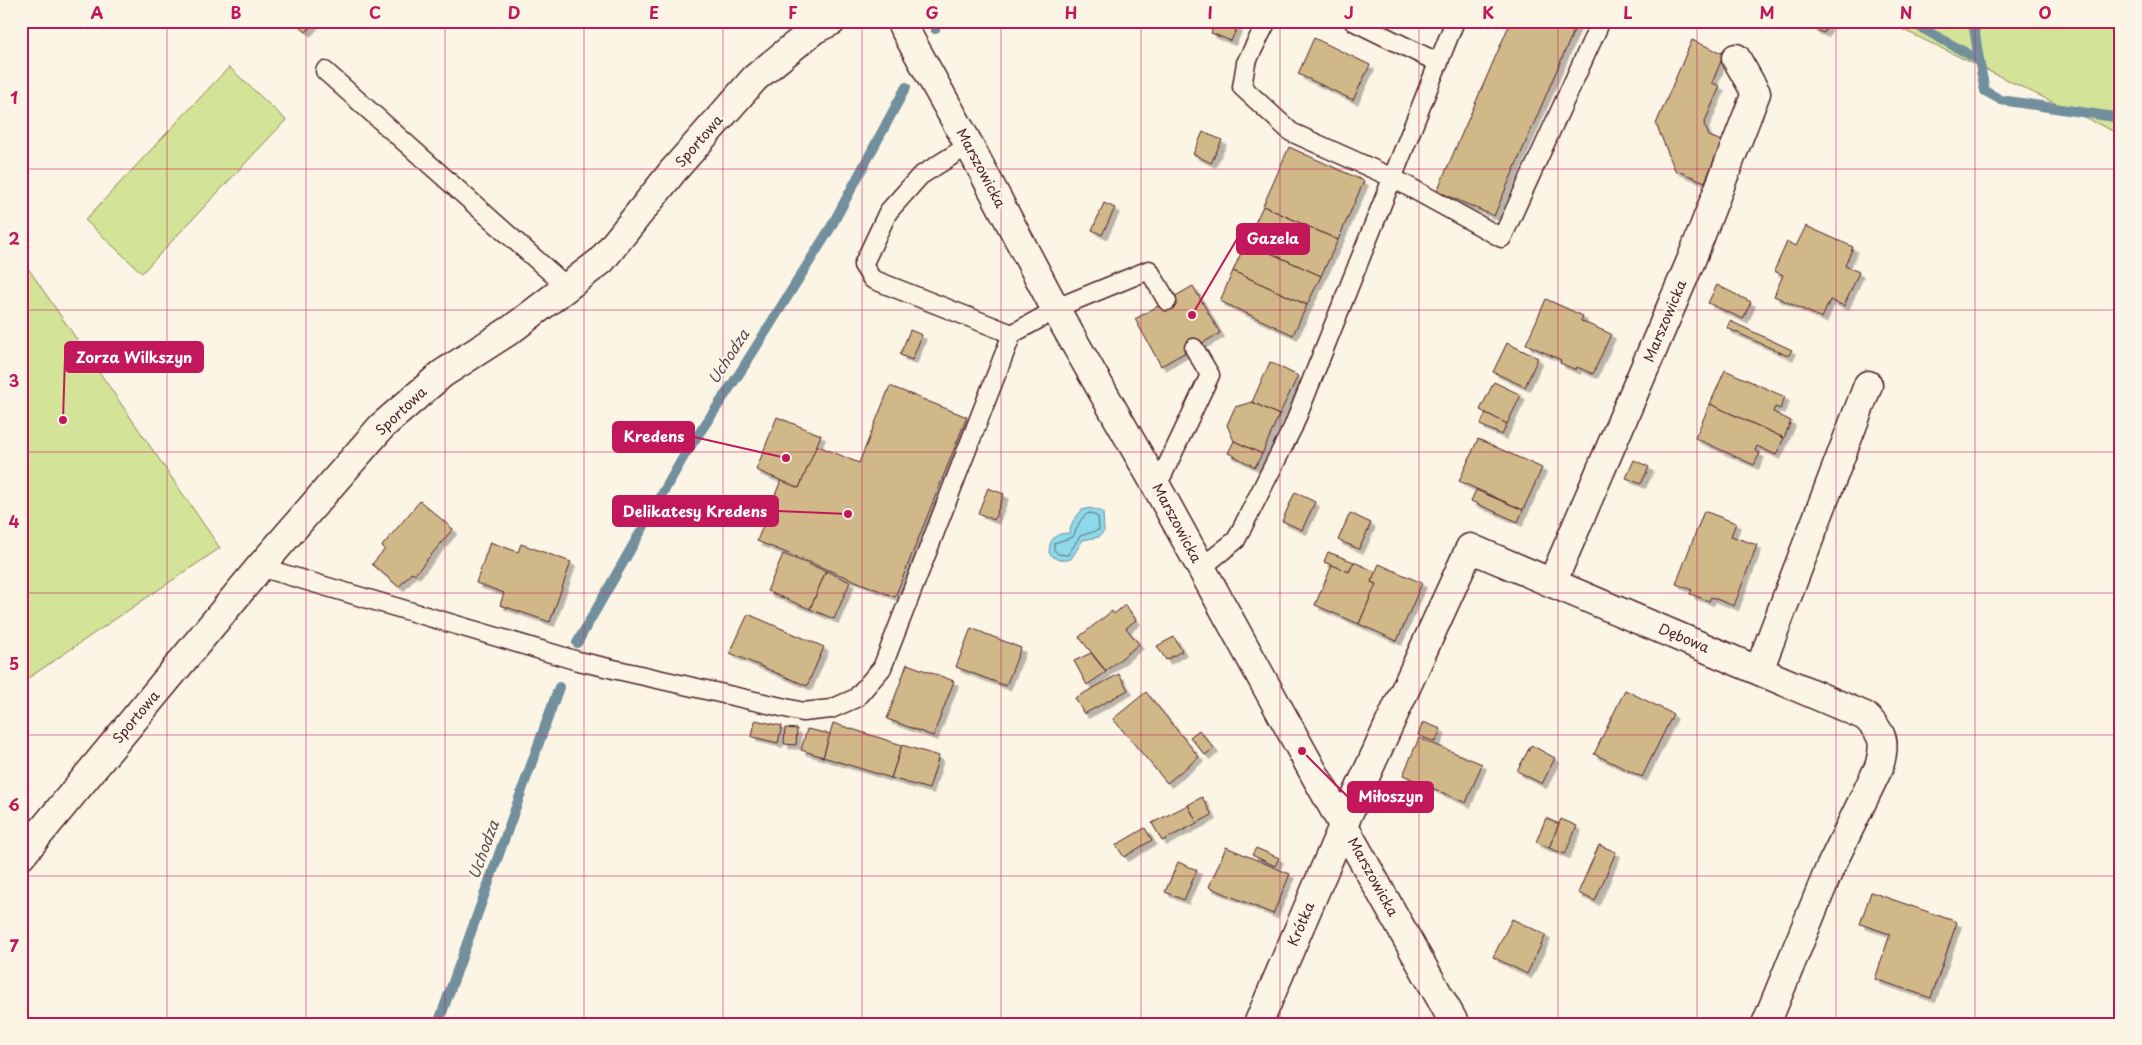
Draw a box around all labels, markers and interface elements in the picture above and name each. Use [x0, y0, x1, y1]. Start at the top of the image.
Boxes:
text: A [91, 0, 104, 24]
text: B [231, 0, 242, 24]
text: C [369, 0, 381, 24]
text: D [508, 0, 520, 24]
text: E [649, 0, 659, 24]
text: F [788, 0, 798, 24]
text: G [925, 0, 939, 24]
text: H [1065, 0, 1077, 24]
text: I [1207, 0, 1213, 24]
text: J [1344, 0, 1354, 24]
text: K [1482, 0, 1494, 24]
text: L [1623, 0, 1633, 24]
text: M [1759, 0, 1775, 24]
text: N [1900, 0, 1912, 24]
text: O [2039, 0, 2052, 24]
text: 1 [10, 85, 18, 109]
street label: Sportowa [670, 110, 728, 172]
street label: Marszowicka [952, 124, 1011, 212]
callout: Gazela [1237, 224, 1309, 254]
text: 2 [8, 226, 20, 250]
text: Gazela [1247, 226, 1299, 249]
street label: Marszowicka [1638, 276, 1691, 365]
water label: Uchodza [702, 324, 754, 388]
callout: Zorza Wilkszyn [65, 342, 203, 372]
text: Zorza Wilkszyn [76, 345, 192, 368]
text: 3 [9, 368, 19, 392]
street label: Sportowa [370, 381, 431, 440]
callout: Kredens [613, 422, 694, 452]
text: Kredens [623, 424, 685, 447]
street label: Marszowicka [1148, 479, 1207, 567]
callout: Delikatesy Kredens [613, 496, 778, 526]
text: Delikatesy Kredens [623, 499, 767, 522]
text: 4 [9, 509, 20, 533]
street label: Dębowa [1656, 617, 1713, 658]
text: 5 [9, 651, 19, 675]
street label: Sportowa [107, 685, 164, 748]
callout: Miłoszyn [1348, 782, 1433, 812]
text: Miłoszyn [1358, 784, 1424, 807]
text: 6 [8, 792, 20, 816]
water label: Uchodza [461, 816, 504, 882]
street label: Marszowicka [1343, 833, 1404, 920]
street label: Krótka [1282, 898, 1319, 949]
text: 7 [9, 933, 19, 957]

